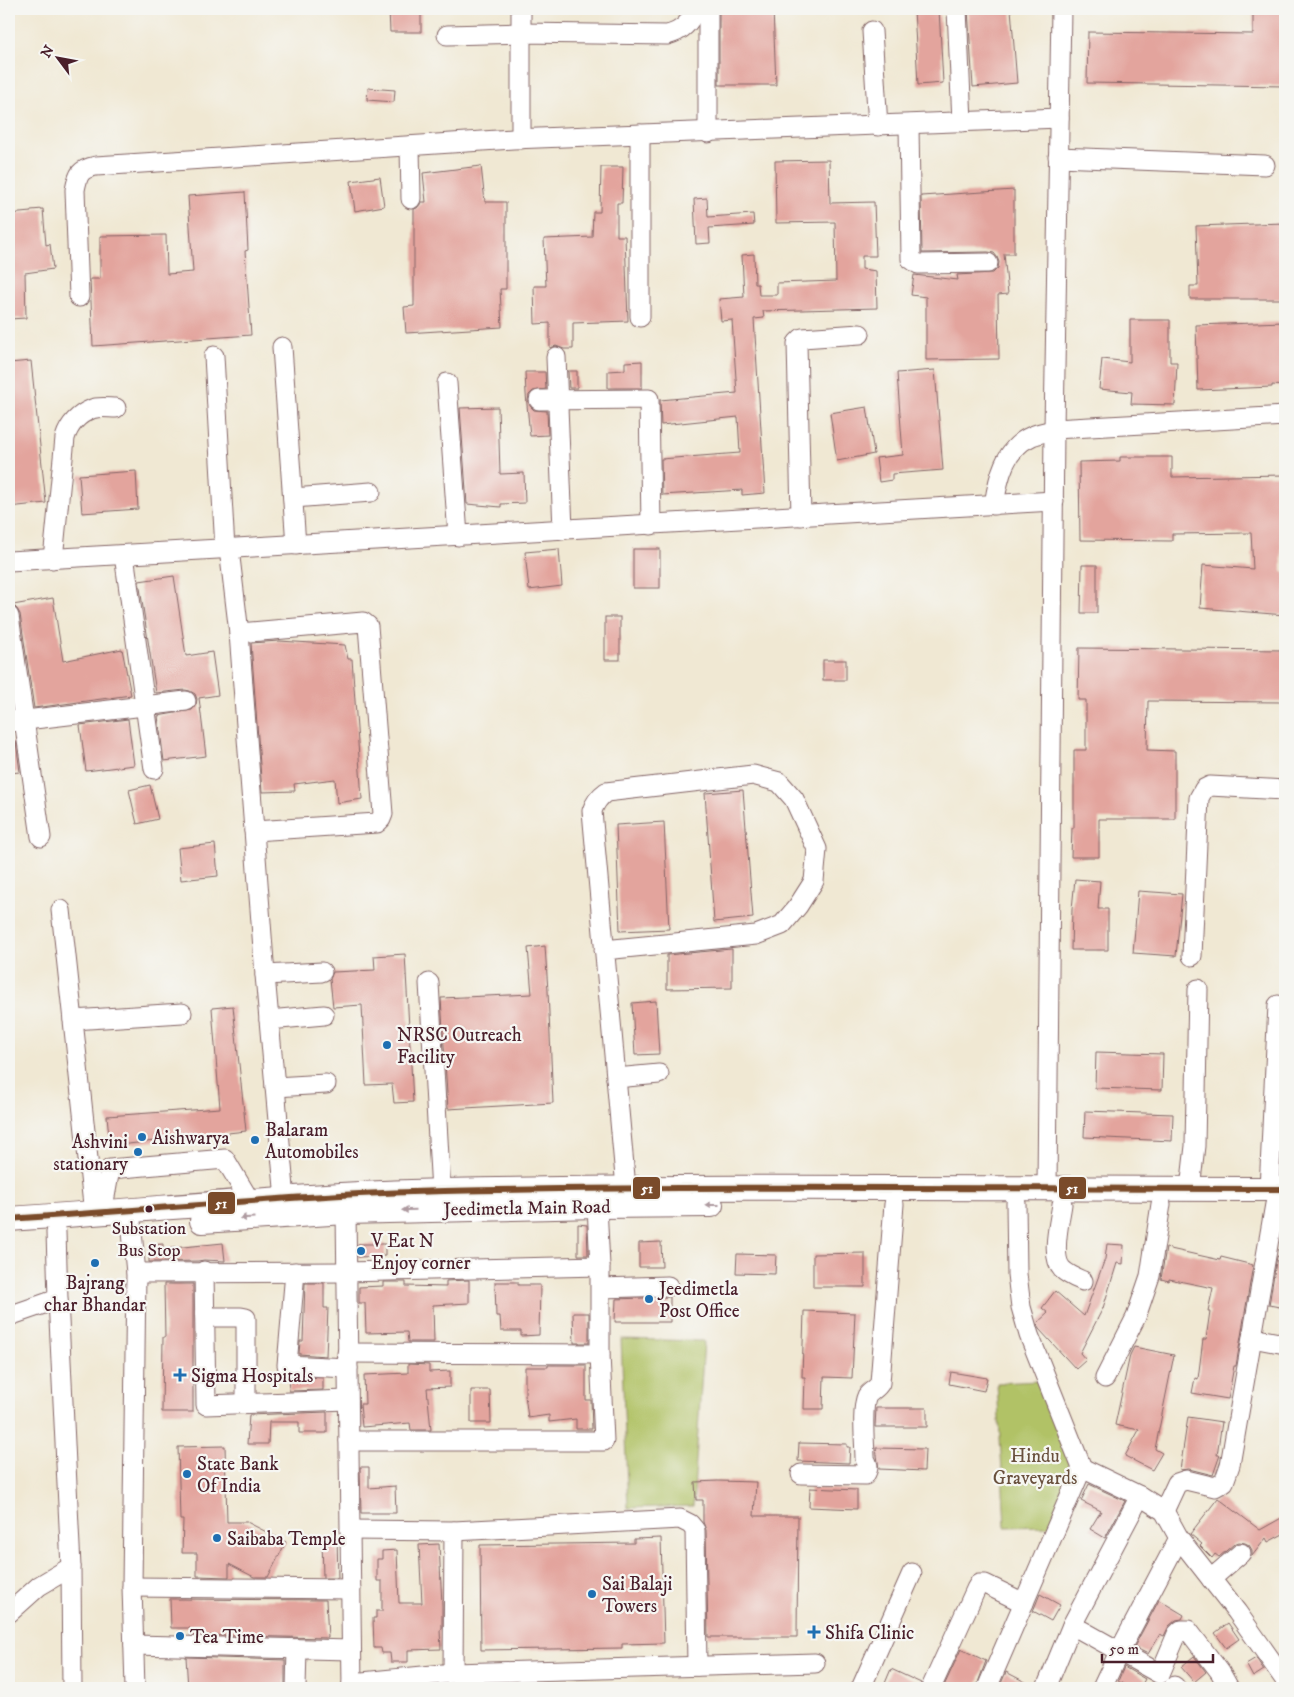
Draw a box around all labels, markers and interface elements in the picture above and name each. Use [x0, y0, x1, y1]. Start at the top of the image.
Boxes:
north arrow [32, 32, 82, 82]
text: N [37, 42, 59, 61]
place label: NRSC Outreach Facility [397, 1024, 522, 1069]
marker: NRSC Outreach Facility [381, 1039, 393, 1051]
place label: Balaram Automobiles [265, 1119, 359, 1164]
place label: Aishwarya [152, 1127, 230, 1150]
place label: Ashvini stationary [53, 1131, 129, 1176]
marker: Aishwarya [136, 1131, 148, 1143]
marker: Balaram Automobiles [249, 1134, 261, 1146]
marker: Ashvini stationary [132, 1146, 144, 1158]
line badge: 51 [632, 1176, 661, 1200]
line badge: 51 [1058, 1176, 1087, 1200]
text: 51 [640, 1180, 653, 1198]
text: 51 [1065, 1180, 1078, 1198]
line badge: 51 [207, 1191, 236, 1215]
text: 51 [214, 1195, 227, 1213]
street label: Jeedimetla Main Road [441, 1196, 611, 1221]
one-way arrow [703, 1201, 719, 1209]
marker: Substation Bus Stop [144, 1204, 154, 1214]
one-way arrow [401, 1206, 417, 1214]
one-way arrow [239, 1214, 255, 1222]
place label: Substation Bus Stop [112, 1218, 187, 1262]
place label: V Eat N Enjoy corner [370, 1230, 471, 1275]
marker: V Eat N Enjoy corner [355, 1245, 367, 1257]
marker: Bajrang char Bhandar [89, 1257, 101, 1269]
place label: Bajrang char Bhandar [44, 1272, 146, 1317]
place label: Jeedimetla Post Office [657, 1278, 740, 1323]
marker: Jeedimetla Post Office [643, 1293, 655, 1305]
place label: Sigma Hospitals [191, 1365, 313, 1388]
marker: Sigma Hospitals [173, 1368, 187, 1382]
park label: Hindu Graveyards [993, 1445, 1077, 1490]
place label: State Bank Of India [197, 1453, 279, 1498]
marker: State Bank Of India [181, 1468, 193, 1480]
place label: Saibaba Temple [227, 1528, 346, 1551]
marker: Saibaba Temple [211, 1532, 223, 1544]
place label: Sai Balaji Towers [602, 1573, 672, 1618]
marker: Sai Balaji Towers [586, 1588, 598, 1600]
place label: Shifa Clinic [825, 1622, 914, 1645]
marker: Shifa Clinic [807, 1625, 821, 1639]
place label: Tea Time [190, 1626, 264, 1649]
marker: Tea Time [174, 1630, 186, 1642]
scale bar [1102, 1632, 1213, 1664]
text: 50 m [1109, 1640, 1139, 1659]

